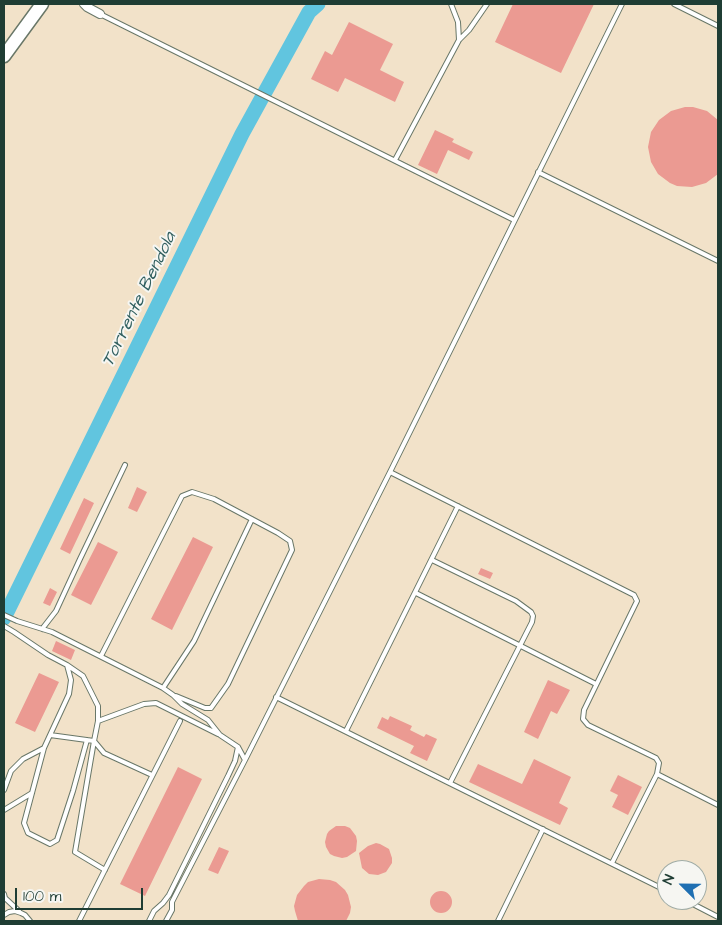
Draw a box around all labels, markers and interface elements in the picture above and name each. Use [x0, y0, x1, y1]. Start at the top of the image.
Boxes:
water label: Torrente Bendola [98, 229, 182, 371]
north arrow [657, 860, 707, 910]
text: N [658, 872, 680, 887]
scale bar [18, 878, 145, 910]
text: 100 m [23, 886, 62, 907]

